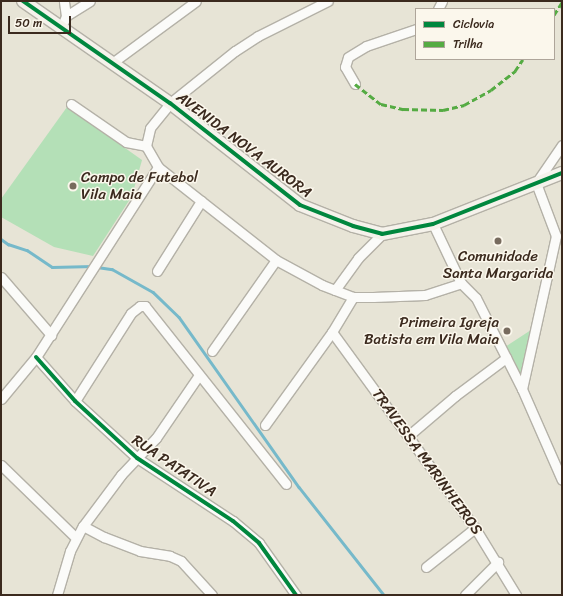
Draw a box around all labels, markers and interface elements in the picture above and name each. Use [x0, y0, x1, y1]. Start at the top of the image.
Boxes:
scale bar [10, 8, 73, 34]
legend [415, 8, 555, 60]
text: 50 m [15, 12, 42, 34]
text: Ciclovia [453, 13, 494, 35]
text: Trilha [453, 33, 483, 55]
street label: AVENIDA NOVA AURORA [173, 88, 315, 202]
place label: Campo de Futebol Vila Maia [81, 168, 199, 203]
marker: Campo de Futebol Vila Maia [68, 181, 78, 191]
marker: Comunidade Santa Margarida [493, 236, 503, 246]
place label: Comunidade Santa Margarida [443, 247, 553, 282]
place label: Primeira Igreja Batista em Vila Maia [364, 313, 499, 348]
marker: Primeira Igreja Batista em Vila Maia [502, 326, 512, 336]
street label: TRAVESSA MARINHEIROS [368, 386, 486, 538]
street label: RUA PATATIVA [130, 432, 218, 500]

